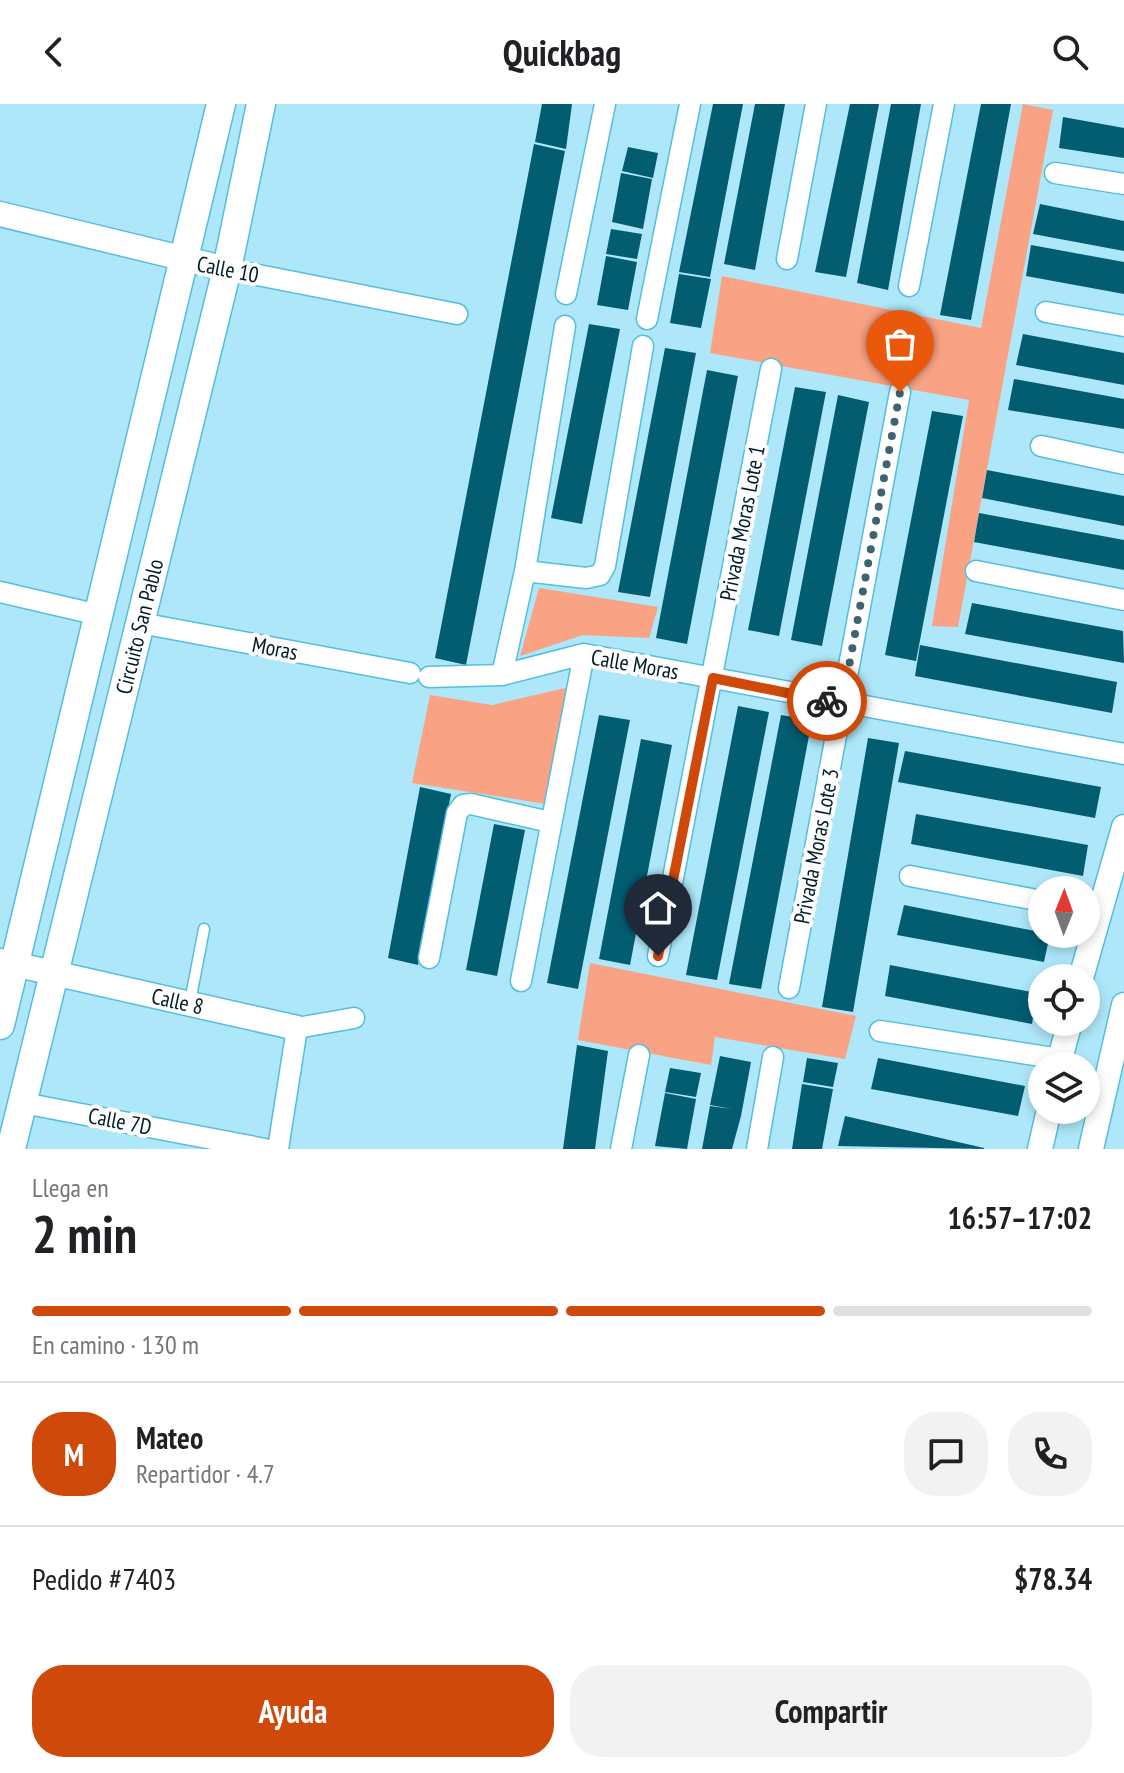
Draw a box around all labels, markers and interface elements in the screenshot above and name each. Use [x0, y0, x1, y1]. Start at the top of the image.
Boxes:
text: Quickbag [503, 29, 621, 76]
icon: back [32, 30, 76, 74]
icon: search [1048, 30, 1092, 74]
street label: Calle 10 [195, 249, 261, 289]
pin [866, 310, 934, 392]
icon: bag [878, 322, 922, 366]
street label: Privada Moras Lote 1 [713, 443, 771, 603]
street label: Circuito San Pablo [109, 556, 169, 697]
street label: Moras [250, 630, 300, 666]
street label: Calle Moras [589, 643, 681, 685]
courier [787, 661, 867, 741]
icon: bike [805, 679, 849, 723]
street label: Privada Moras Lote 3 [787, 766, 845, 926]
pin [624, 874, 692, 956]
north arrow [1028, 876, 1100, 948]
map controls [1028, 876, 1100, 1124]
icon: home [636, 886, 680, 930]
button: locate [1028, 964, 1100, 1036]
street label: Calle 8 [149, 982, 206, 1020]
button: layers [1028, 1052, 1100, 1124]
street label: Calle 7D [86, 1101, 154, 1141]
text: Llega en [32, 1171, 109, 1204]
text: 16:57–17:02 [948, 1198, 1092, 1237]
text: 2 min [32, 1200, 137, 1267]
text: En camino · 130 m [32, 1328, 199, 1361]
button: chat [904, 1412, 988, 1496]
button: phone [1008, 1412, 1092, 1496]
text: Mateo [136, 1418, 203, 1457]
text: M [64, 1435, 84, 1474]
text: Repartidor · 4.7 [136, 1457, 275, 1490]
text: Pedido #7403 [32, 1559, 176, 1598]
text: $78.34 [1014, 1559, 1092, 1598]
button: Ayuda [32, 1665, 554, 1757]
button: Compartir [570, 1665, 1092, 1757]

